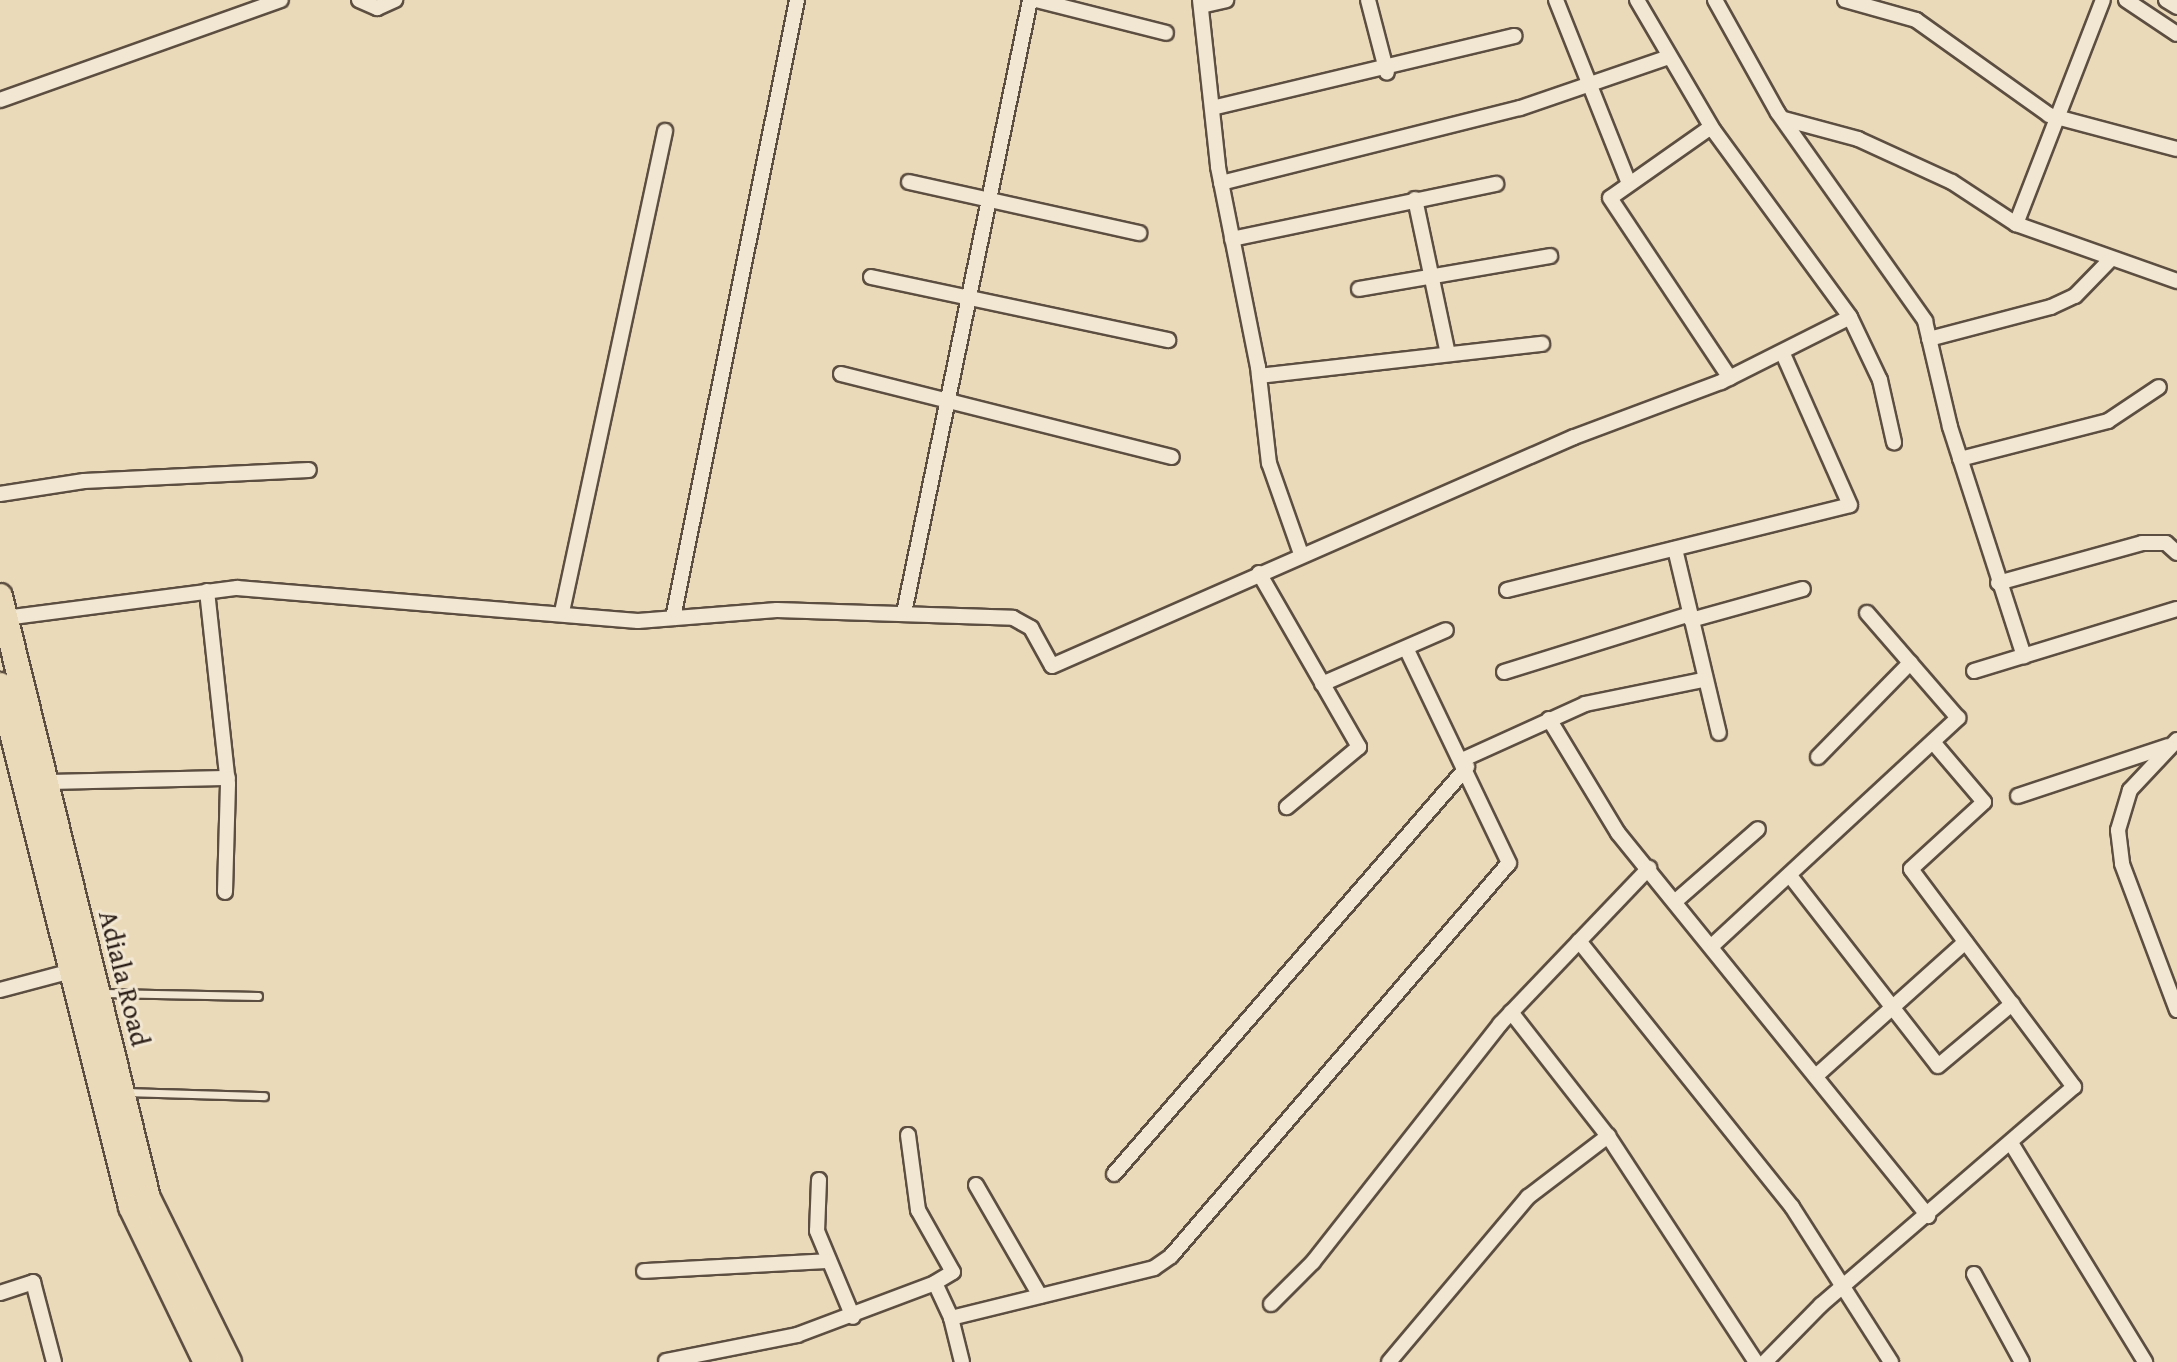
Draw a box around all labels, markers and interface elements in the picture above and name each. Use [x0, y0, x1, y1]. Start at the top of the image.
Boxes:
street label: Adiala Road [92, 907, 158, 1049]

